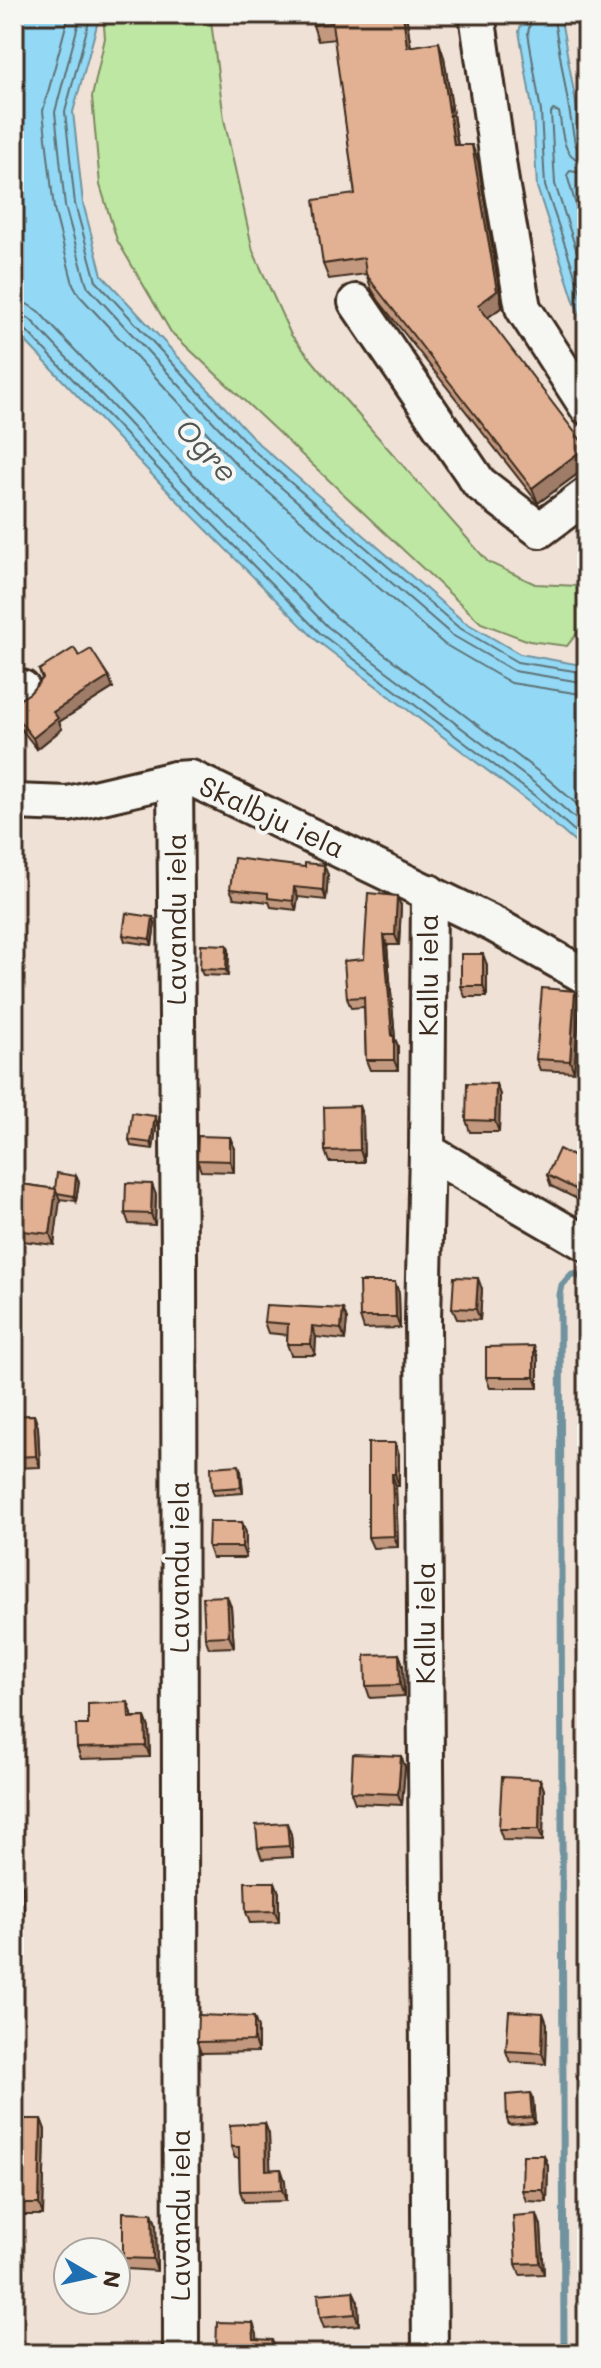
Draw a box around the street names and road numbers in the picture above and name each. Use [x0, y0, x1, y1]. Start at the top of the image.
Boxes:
street label: Skalbju iela [194, 767, 351, 866]
street label: Lavandu iela [157, 833, 193, 1005]
street label: Kallu iela [409, 913, 445, 1037]
street label: Lavandu iela [160, 1481, 196, 1653]
street label: Kallu iela [406, 1561, 442, 1685]
street label: Lavandu iela [161, 2129, 197, 2301]

